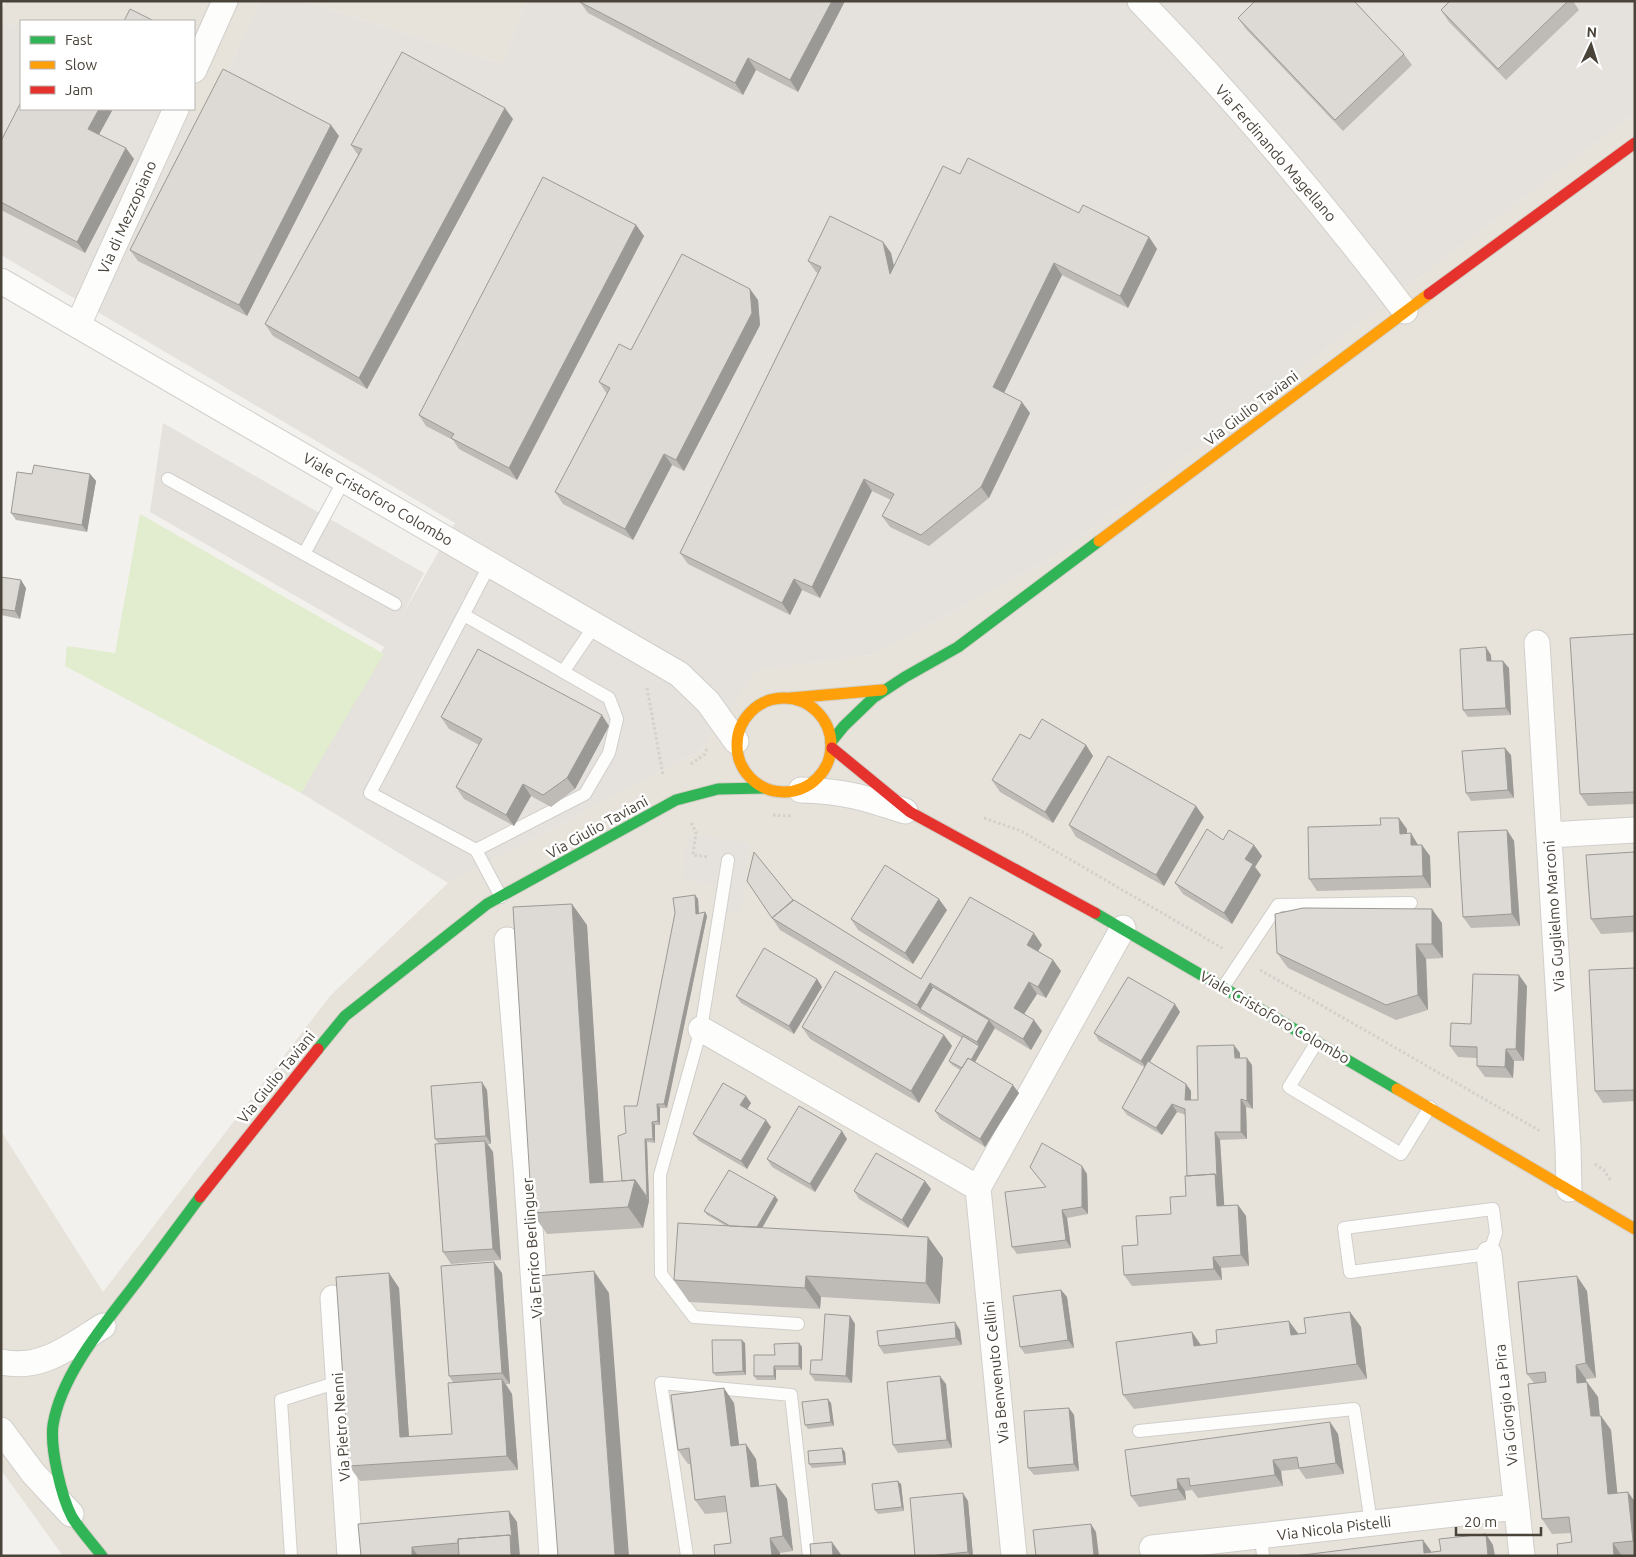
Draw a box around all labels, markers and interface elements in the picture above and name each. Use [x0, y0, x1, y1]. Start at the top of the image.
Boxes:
legend [20, 20, 195, 110]
north arrow [1566, 20, 1616, 70]
text: N [1586, 24, 1598, 40]
text: Fast [65, 31, 93, 48]
text: Slow [65, 56, 98, 73]
text: Jam [65, 81, 93, 98]
street label: Via Ferdinando Magellano [1212, 81, 1340, 225]
street label: Via di Mezzopiano [94, 158, 160, 276]
street label: Via Giulio Taviani [1201, 367, 1301, 449]
street label: Viale Cristoforo Colombo [300, 449, 456, 549]
street label: Via Giulio Taviani [543, 792, 651, 862]
street label: Via Guglielmo Marconi [1540, 840, 1568, 992]
street label: Viale Cristoforo Colombo [1197, 967, 1353, 1067]
street label: Via Giulio Taviani [234, 1028, 318, 1126]
street label: Via Enrico Berlinguer [519, 1177, 545, 1319]
street label: Via Benvenuto Cellini [980, 1300, 1012, 1444]
street label: Via Giorgio La Pira [1491, 1343, 1521, 1467]
street label: Via Pietro Nenni [329, 1372, 353, 1482]
scale bar [1456, 1504, 1541, 1536]
street label: Via Nicola Pistelli [1276, 1513, 1392, 1543]
text: 20 m [1464, 1513, 1497, 1530]

